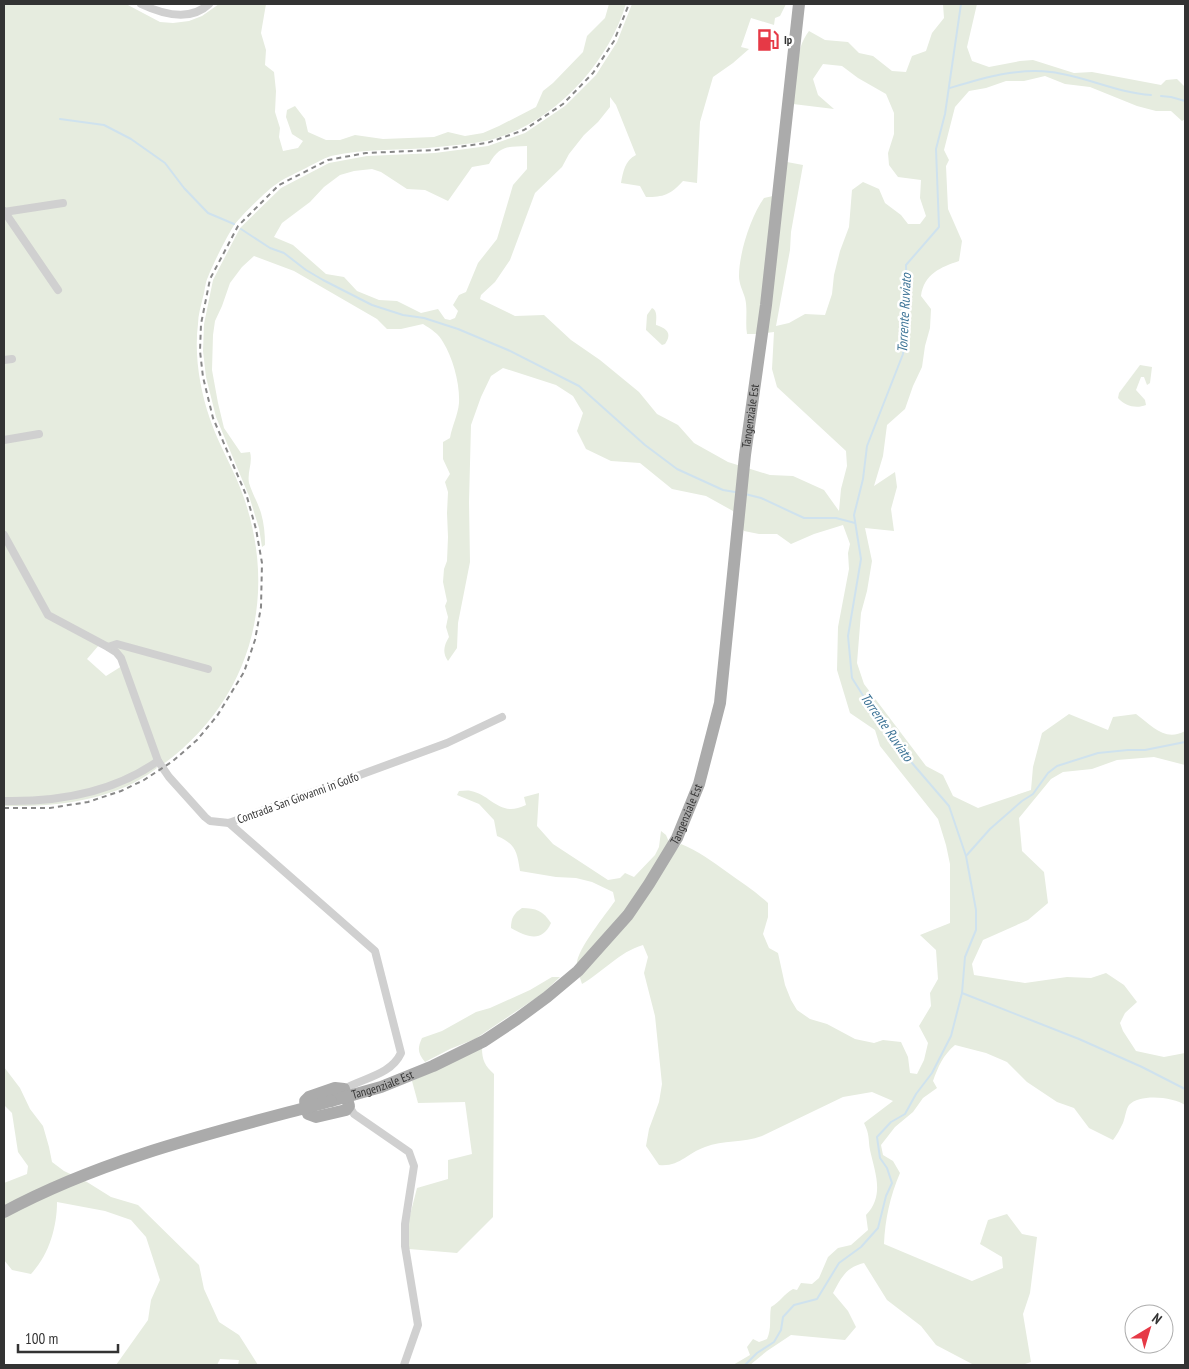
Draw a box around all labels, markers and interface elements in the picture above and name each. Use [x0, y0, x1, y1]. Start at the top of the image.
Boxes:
fuel station icon: Ip [755, 27, 781, 53]
place label: Ip [784, 32, 793, 47]
water label: Torrente Ruviato [893, 272, 915, 353]
street label: Tangenziale Est [738, 382, 762, 449]
water label: Torrente Ruviato [857, 689, 918, 766]
street label: Contrada San Giovanni in Golfo [235, 769, 361, 827]
street label: Tangenziale Est [667, 781, 706, 847]
street label: Tangenziale Est [350, 1066, 416, 1102]
north arrow [1124, 1304, 1174, 1354]
text: N [1148, 1309, 1166, 1328]
scale bar [18, 1322, 118, 1354]
text: 100 m [25, 1329, 58, 1348]

